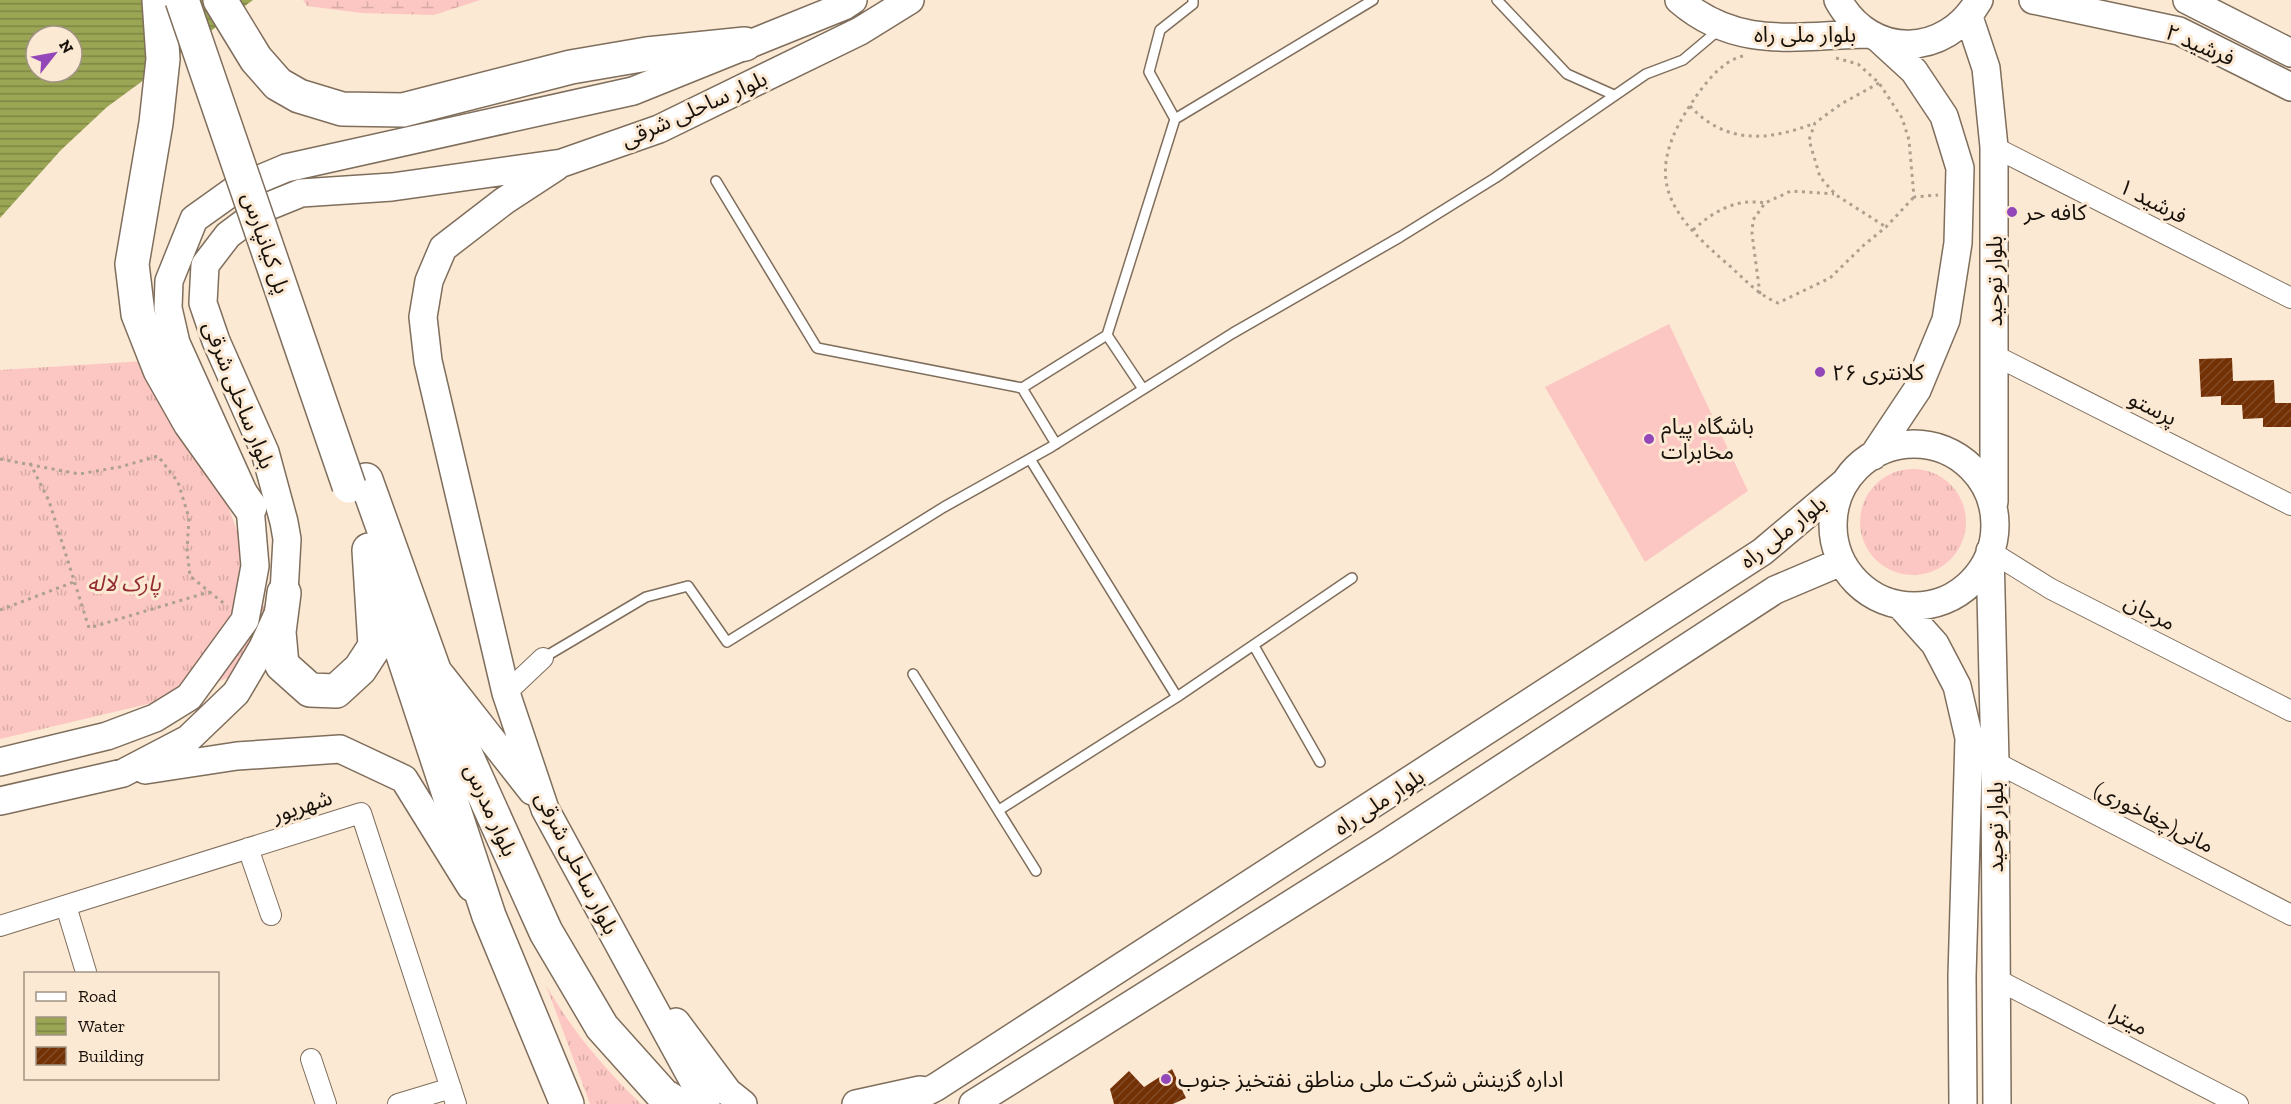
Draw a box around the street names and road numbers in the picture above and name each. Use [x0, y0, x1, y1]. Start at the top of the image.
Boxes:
street label: فرشید ۲ [2161, 18, 2239, 72]
street label: بلوار ملی راه [1754, 21, 1856, 48]
street label: بلوار ساحلی شرقی [617, 65, 771, 153]
street label: فرشید ۱ [2115, 172, 2191, 230]
street label: پل کیانپارس [235, 189, 296, 298]
street label: بلوار توحید [1981, 235, 2008, 327]
street label: بلوار ساحلی شرقی [197, 317, 281, 473]
street label: پرستو [2124, 385, 2182, 433]
street label: بلوار ملی راه [1734, 490, 1832, 574]
street label: مرجان [2120, 588, 2180, 636]
street label: بلوار مدرس [459, 760, 523, 860]
street label: بلوار ملی راه [1329, 763, 1429, 841]
street label: مانی(چغاخوری) [2089, 775, 2219, 860]
street label: بلوار توحید [1982, 781, 2009, 873]
street label: شهریور [268, 784, 335, 829]
street label: بلوار ساحلی شرقی [529, 787, 625, 939]
street label: میترا [2103, 999, 2153, 1041]

